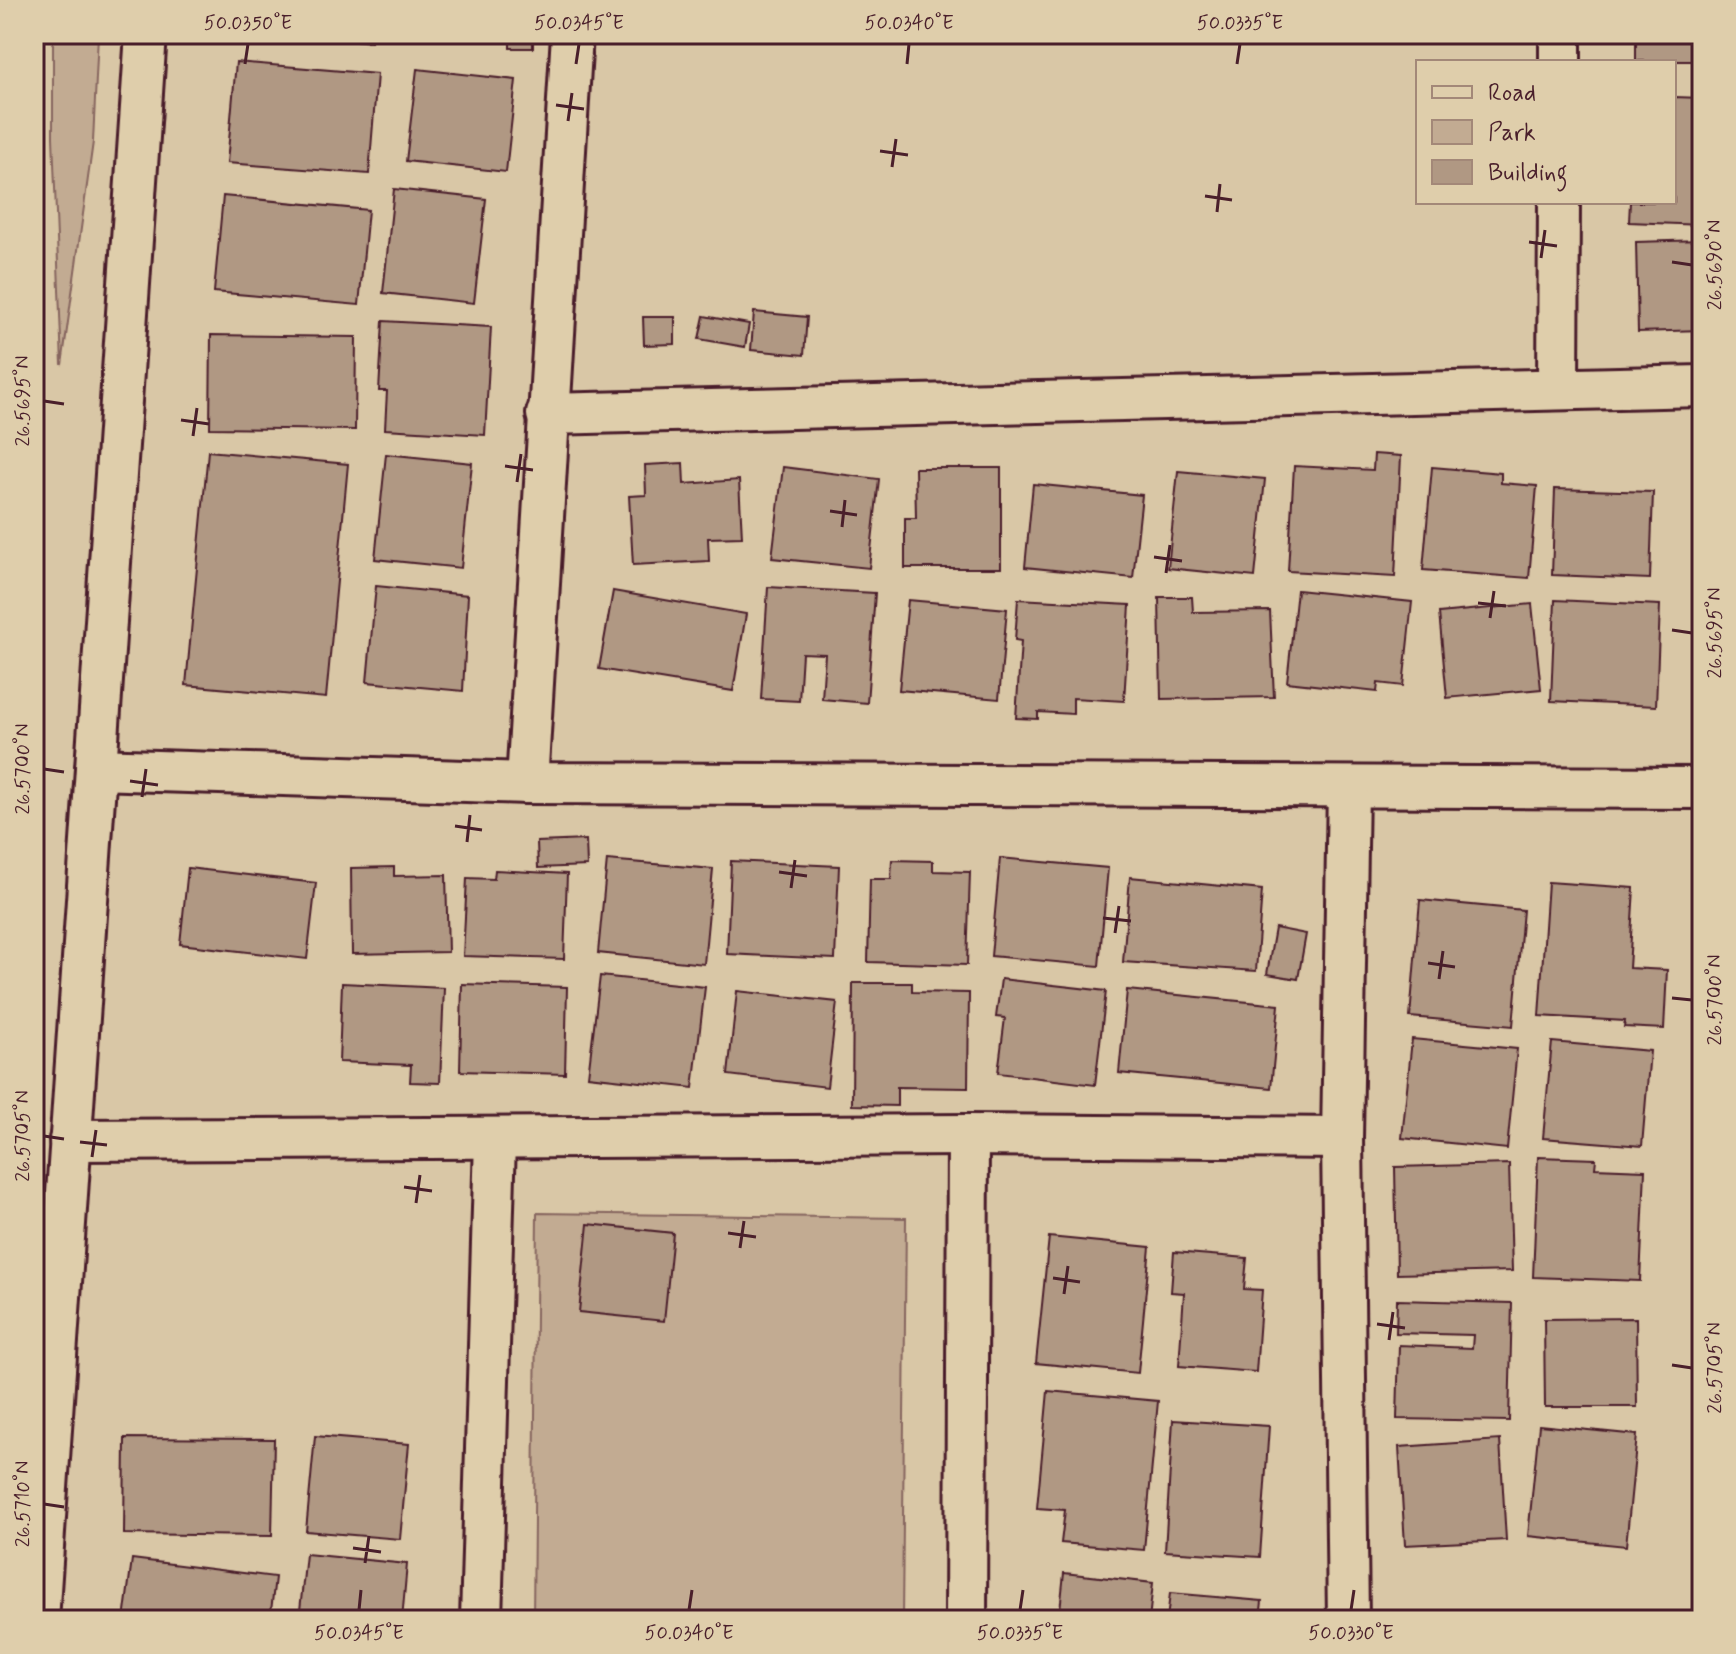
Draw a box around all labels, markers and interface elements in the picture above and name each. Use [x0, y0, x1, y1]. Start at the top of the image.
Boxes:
text: 50.0350°E [204, 10, 292, 37]
text: 50.0345°E [534, 10, 624, 37]
text: 50.0340°E [864, 10, 954, 37]
text: 50.0335°E [1197, 10, 1283, 37]
legend [1416, 60, 1676, 204]
text: Road [1488, 78, 1536, 109]
text: Park [1488, 118, 1536, 149]
text: Building [1488, 158, 1568, 192]
text: 26.5690°N [1702, 220, 1729, 310]
text: 26.5695°N [10, 355, 37, 447]
text: 26.5695°N [1702, 587, 1729, 679]
text: 26.5700°N [10, 724, 37, 814]
text: 26.5700°N [1702, 955, 1729, 1045]
text: 26.5705°N [10, 1090, 37, 1182]
text: 26.5705°N [1702, 1322, 1729, 1414]
text: 26.5710°N [10, 1461, 37, 1547]
text: 50.0345°E [314, 1620, 404, 1647]
text: 50.0340°E [644, 1620, 734, 1647]
text: 50.0335°E [977, 1620, 1063, 1647]
text: 50.0330°E [1308, 1620, 1394, 1647]

